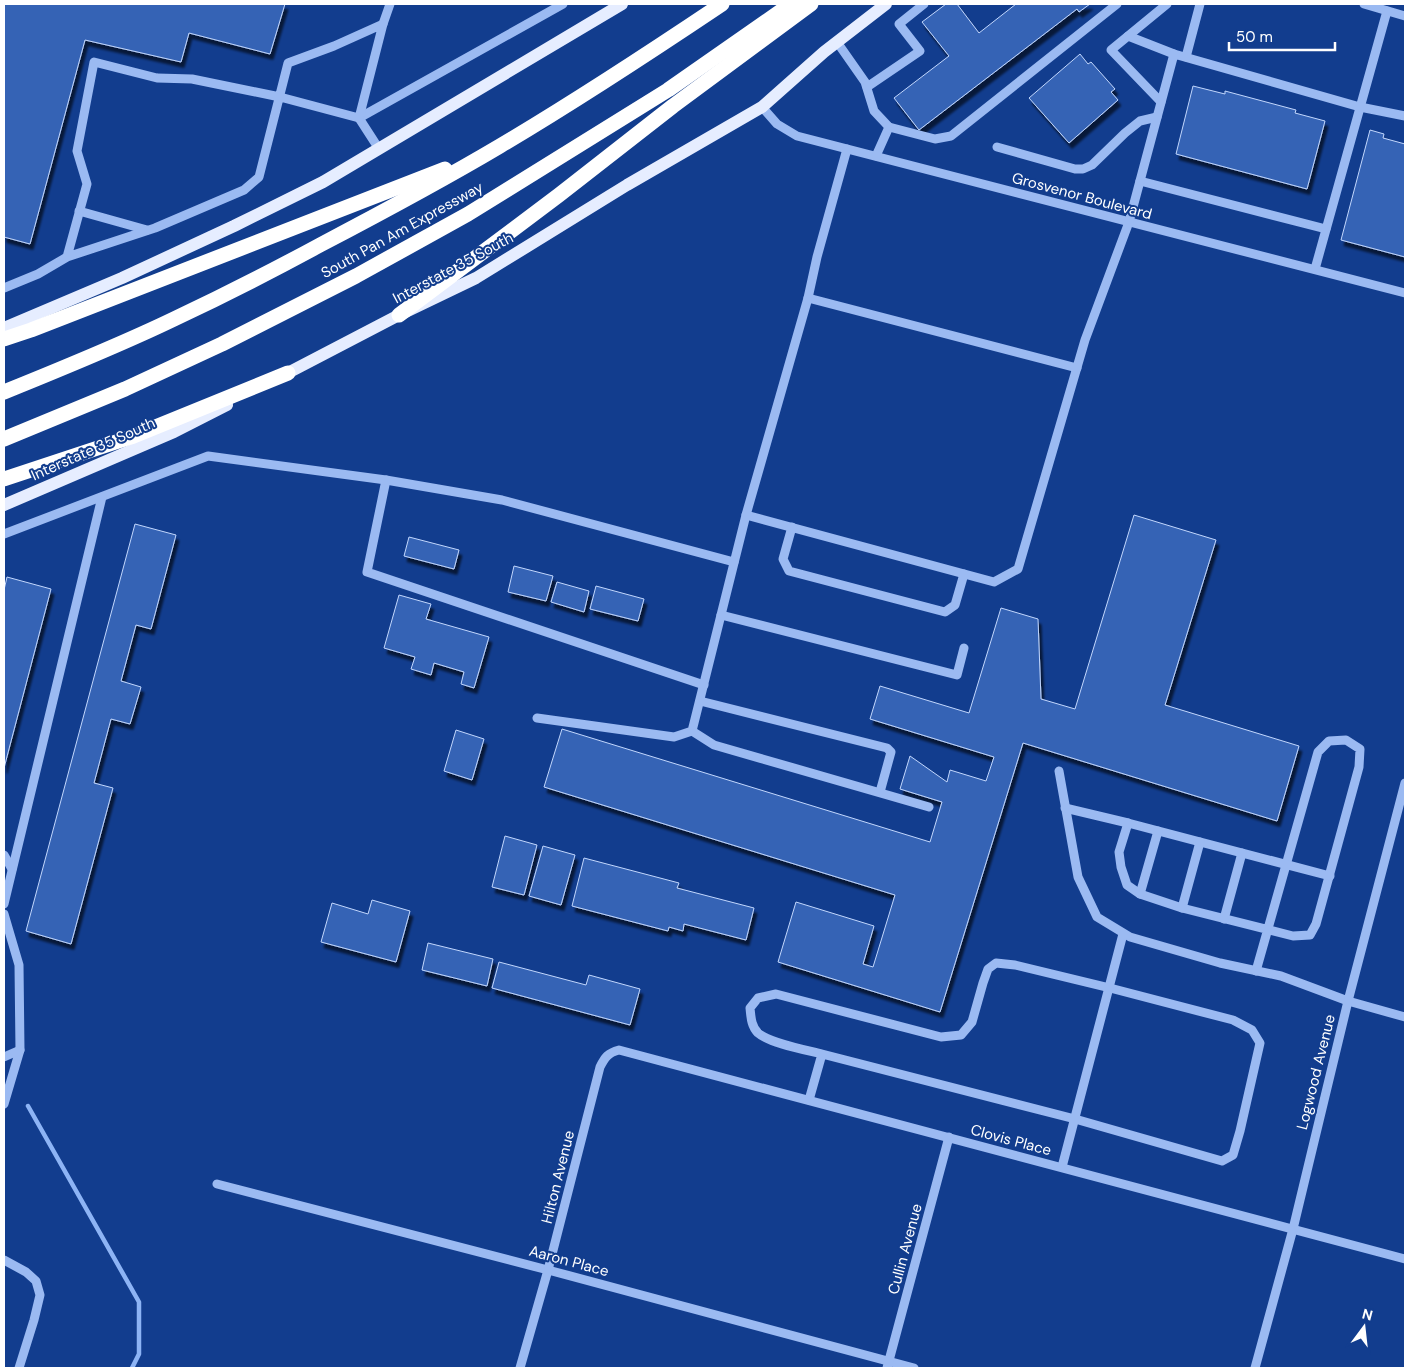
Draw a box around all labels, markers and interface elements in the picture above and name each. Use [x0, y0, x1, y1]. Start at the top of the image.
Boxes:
scale bar [1229, 20, 1335, 52]
text: 50 m [1236, 27, 1273, 47]
street label: Grosvenor Boulevard [1010, 168, 1154, 224]
street label: South Pan Am Expressway [317, 177, 487, 283]
street label: Interstate 35 South [389, 228, 517, 308]
street label: Interstate 35 South [28, 413, 158, 485]
street label: Logwood Avenue [1292, 1012, 1340, 1132]
street label: Clovis Place [968, 1120, 1054, 1160]
street label: Hilton Avenue [537, 1128, 579, 1226]
street label: Cullin Avenue [883, 1201, 927, 1297]
street label: Aaron Place [527, 1241, 611, 1281]
north arrow [1339, 1302, 1389, 1352]
text: N [1360, 1304, 1375, 1324]

